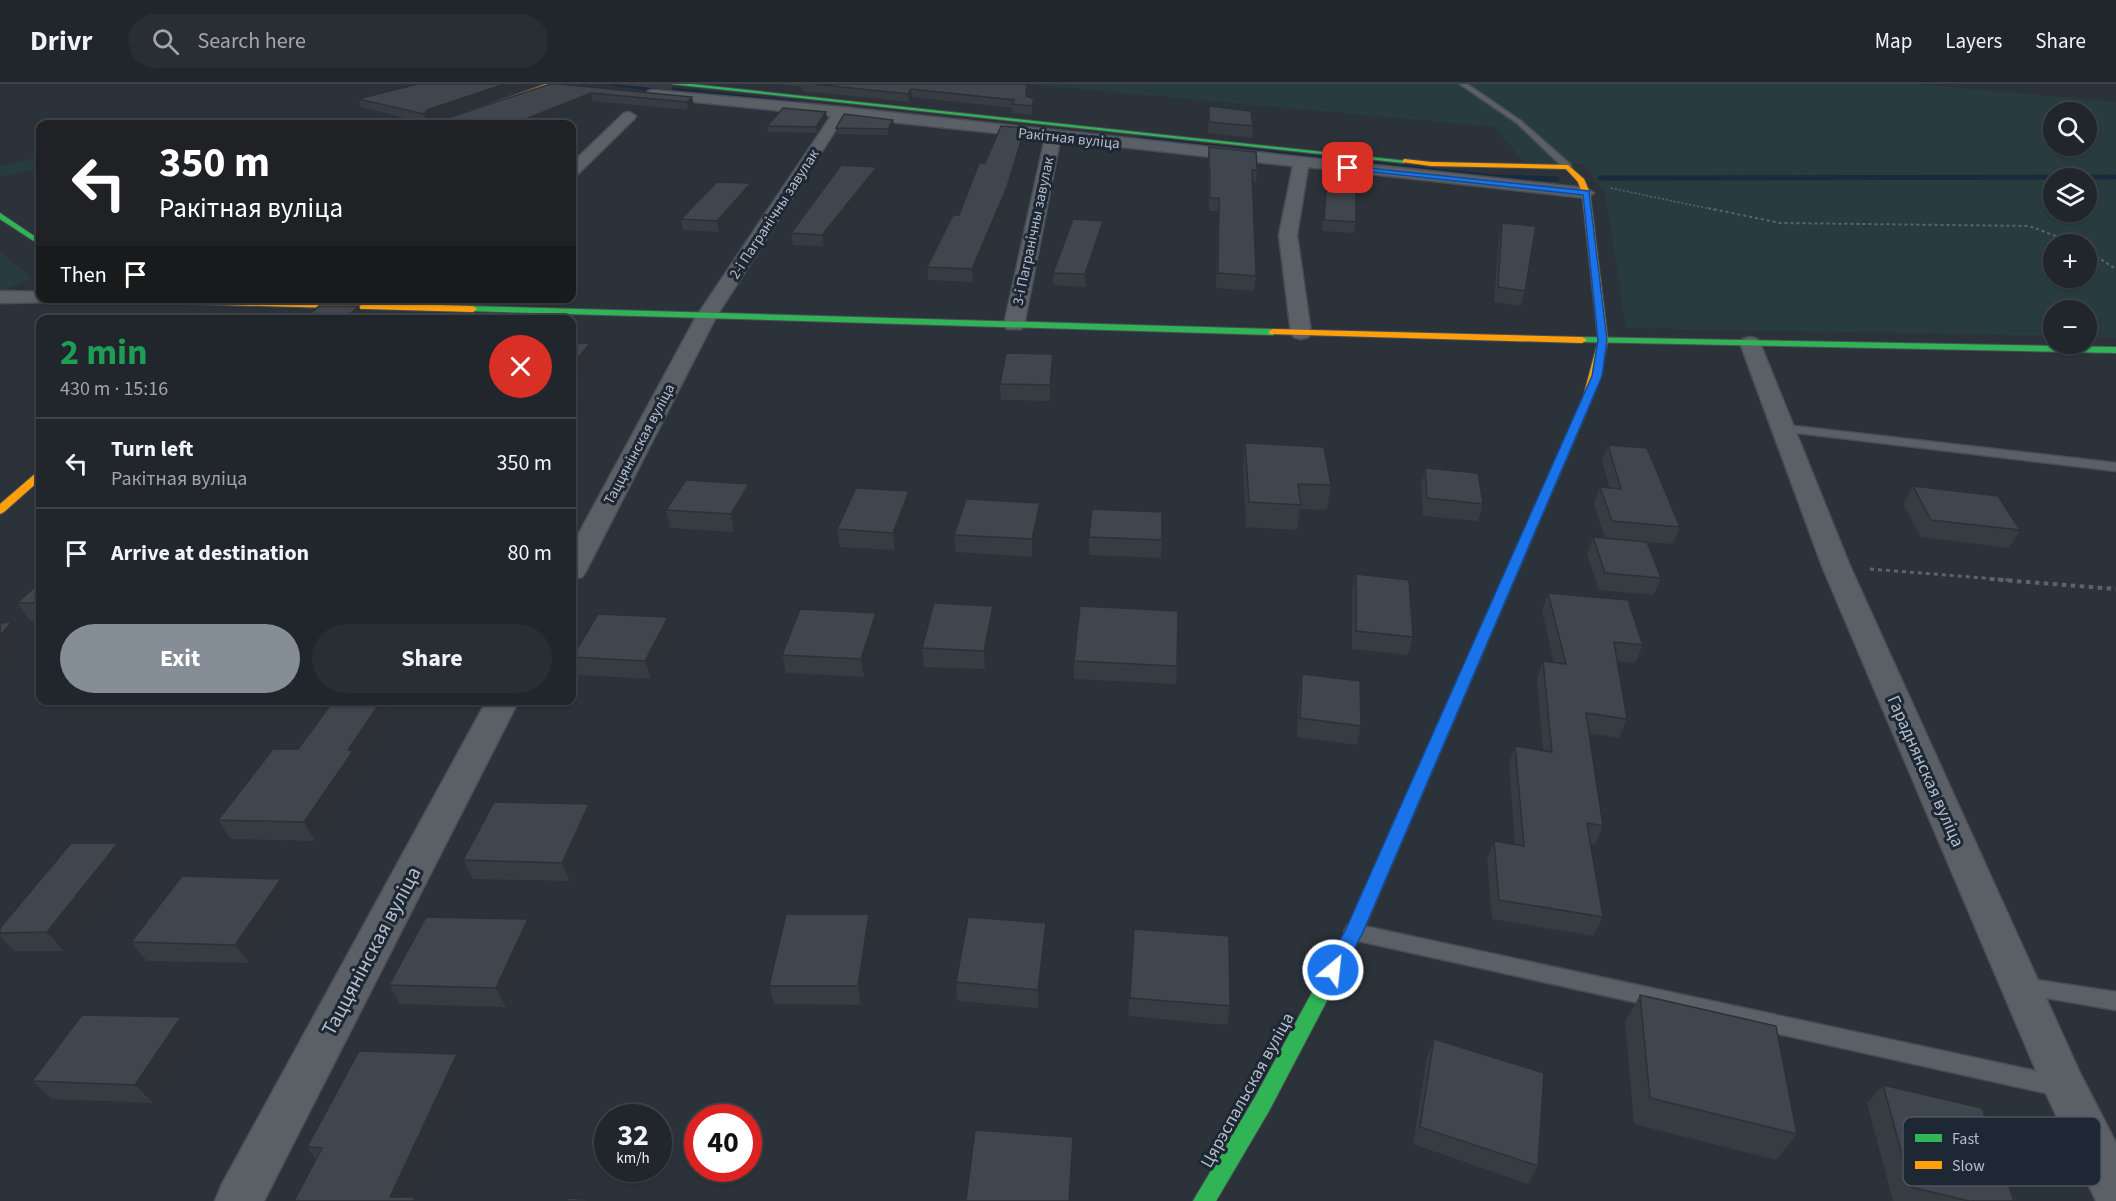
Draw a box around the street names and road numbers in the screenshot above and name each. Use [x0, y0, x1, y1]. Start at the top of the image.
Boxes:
street label: Ракітная вуліца [1017, 123, 1121, 154]
street label: 2-і Пагранічны завулак [724, 145, 825, 283]
street label: 3-і Пагранічны завулак [1008, 154, 1060, 307]
street label: Таццянінская вуліца [599, 380, 680, 508]
street label: Гараднянская вуліца [1881, 691, 1970, 851]
street label: Таццянінская вуліца [314, 861, 428, 1041]
street label: Цярэспальская вуліца [1194, 1008, 1300, 1172]

